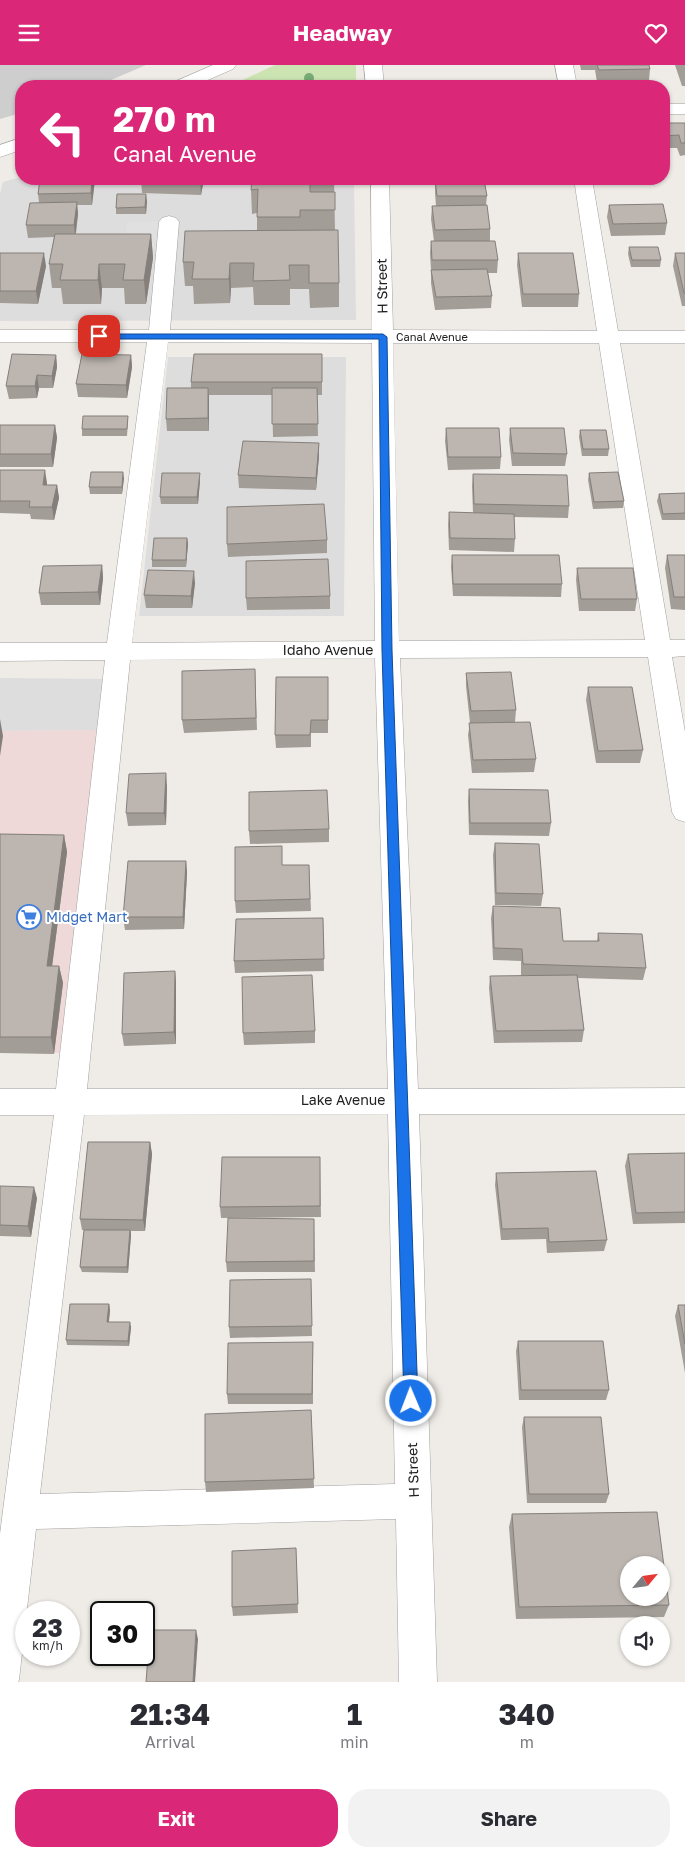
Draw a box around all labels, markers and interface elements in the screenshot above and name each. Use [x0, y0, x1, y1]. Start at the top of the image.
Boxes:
icon: menu [15, 19, 43, 47]
text: Headway [293, 19, 392, 46]
icon: heart [642, 19, 670, 47]
text: 270 m [113, 98, 216, 140]
icon: left [30, 100, 95, 165]
text: Canal Avenue [113, 140, 257, 167]
street label: H Street [373, 258, 390, 314]
pin [78, 315, 120, 357]
icon: arrive [85, 322, 113, 350]
street label: Canal Avenue [396, 330, 468, 343]
street label: Idaho Avenue [283, 641, 373, 658]
supermarket icon: Midget Mart [16, 904, 42, 930]
place label: Midget Mart [46, 908, 128, 925]
street label: Lake Avenue [301, 1091, 385, 1108]
position arrow [384, 1374, 436, 1426]
street label: H Street [403, 1442, 422, 1498]
north arrow [620, 1556, 670, 1606]
map controls [620, 1556, 670, 1666]
speed limit sign: 30 [90, 1601, 155, 1666]
text: 23 [32, 1612, 63, 1643]
button: sound [620, 1616, 670, 1666]
text: km/h [32, 1638, 63, 1653]
text: 21:34 [130, 1696, 210, 1732]
text: 1 [347, 1696, 362, 1732]
text: 340 [498, 1696, 555, 1732]
text: Arrival [145, 1732, 195, 1752]
text: min [340, 1732, 369, 1752]
text: m [520, 1732, 534, 1752]
button: Exit [15, 1789, 338, 1847]
button: Share [348, 1789, 670, 1847]

